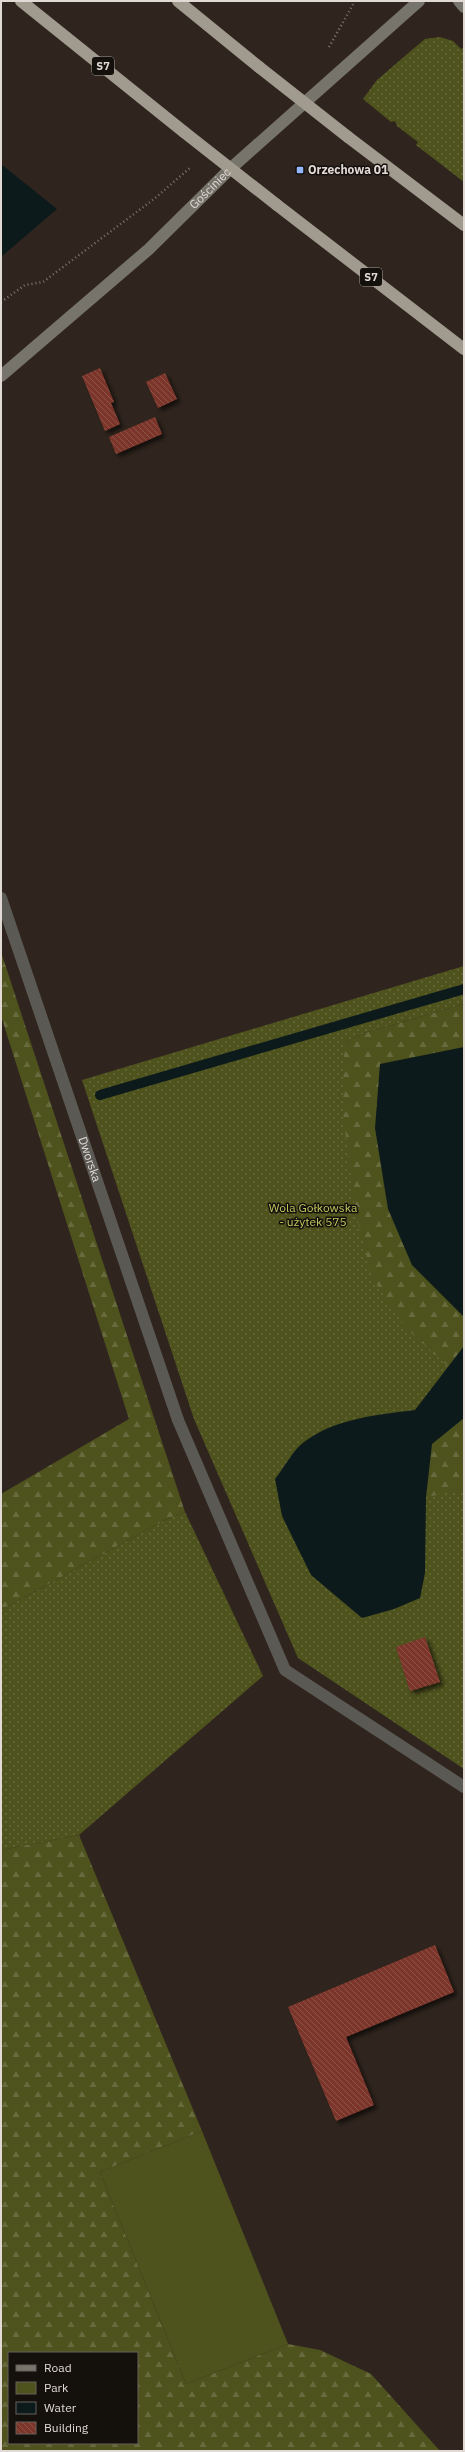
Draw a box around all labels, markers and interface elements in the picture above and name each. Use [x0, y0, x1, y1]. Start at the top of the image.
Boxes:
road number: S7 [92, 57, 114, 75]
place label: Orzechowa 01 [308, 162, 388, 177]
street label: Gościniec [186, 164, 234, 212]
marker: Orzechowa 01 [295, 165, 305, 175]
road number: S7 [360, 268, 382, 286]
street label: Dworska [75, 1135, 105, 1184]
park label: Wola Gołkowska - użytek 575 [269, 1200, 358, 1229]
legend [8, 2352, 138, 2444]
text: Road [44, 2360, 72, 2375]
text: Park [44, 2380, 69, 2395]
text: Water [44, 2400, 77, 2415]
text: Building [44, 2420, 89, 2435]

